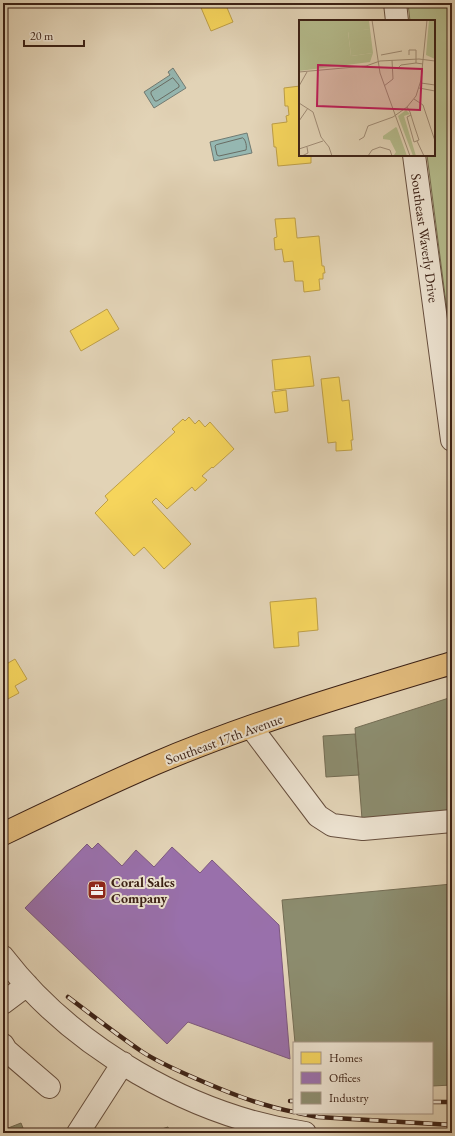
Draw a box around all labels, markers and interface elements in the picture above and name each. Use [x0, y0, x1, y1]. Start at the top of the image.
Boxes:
inset map [299, 20, 435, 156]
scale bar [24, 22, 84, 48]
text: 20 m [30, 28, 54, 44]
street label: Southeast Waverly Drive [407, 172, 443, 304]
street label: Southeast 17th Avenue [163, 709, 285, 769]
place label: Coral Sales Company [111, 873, 175, 907]
office icon: Coral Sales Company [86, 879, 108, 901]
legend [293, 1042, 433, 1114]
text: Homes [329, 1050, 363, 1066]
text: Offices [329, 1070, 361, 1086]
text: Industry [329, 1090, 369, 1106]

